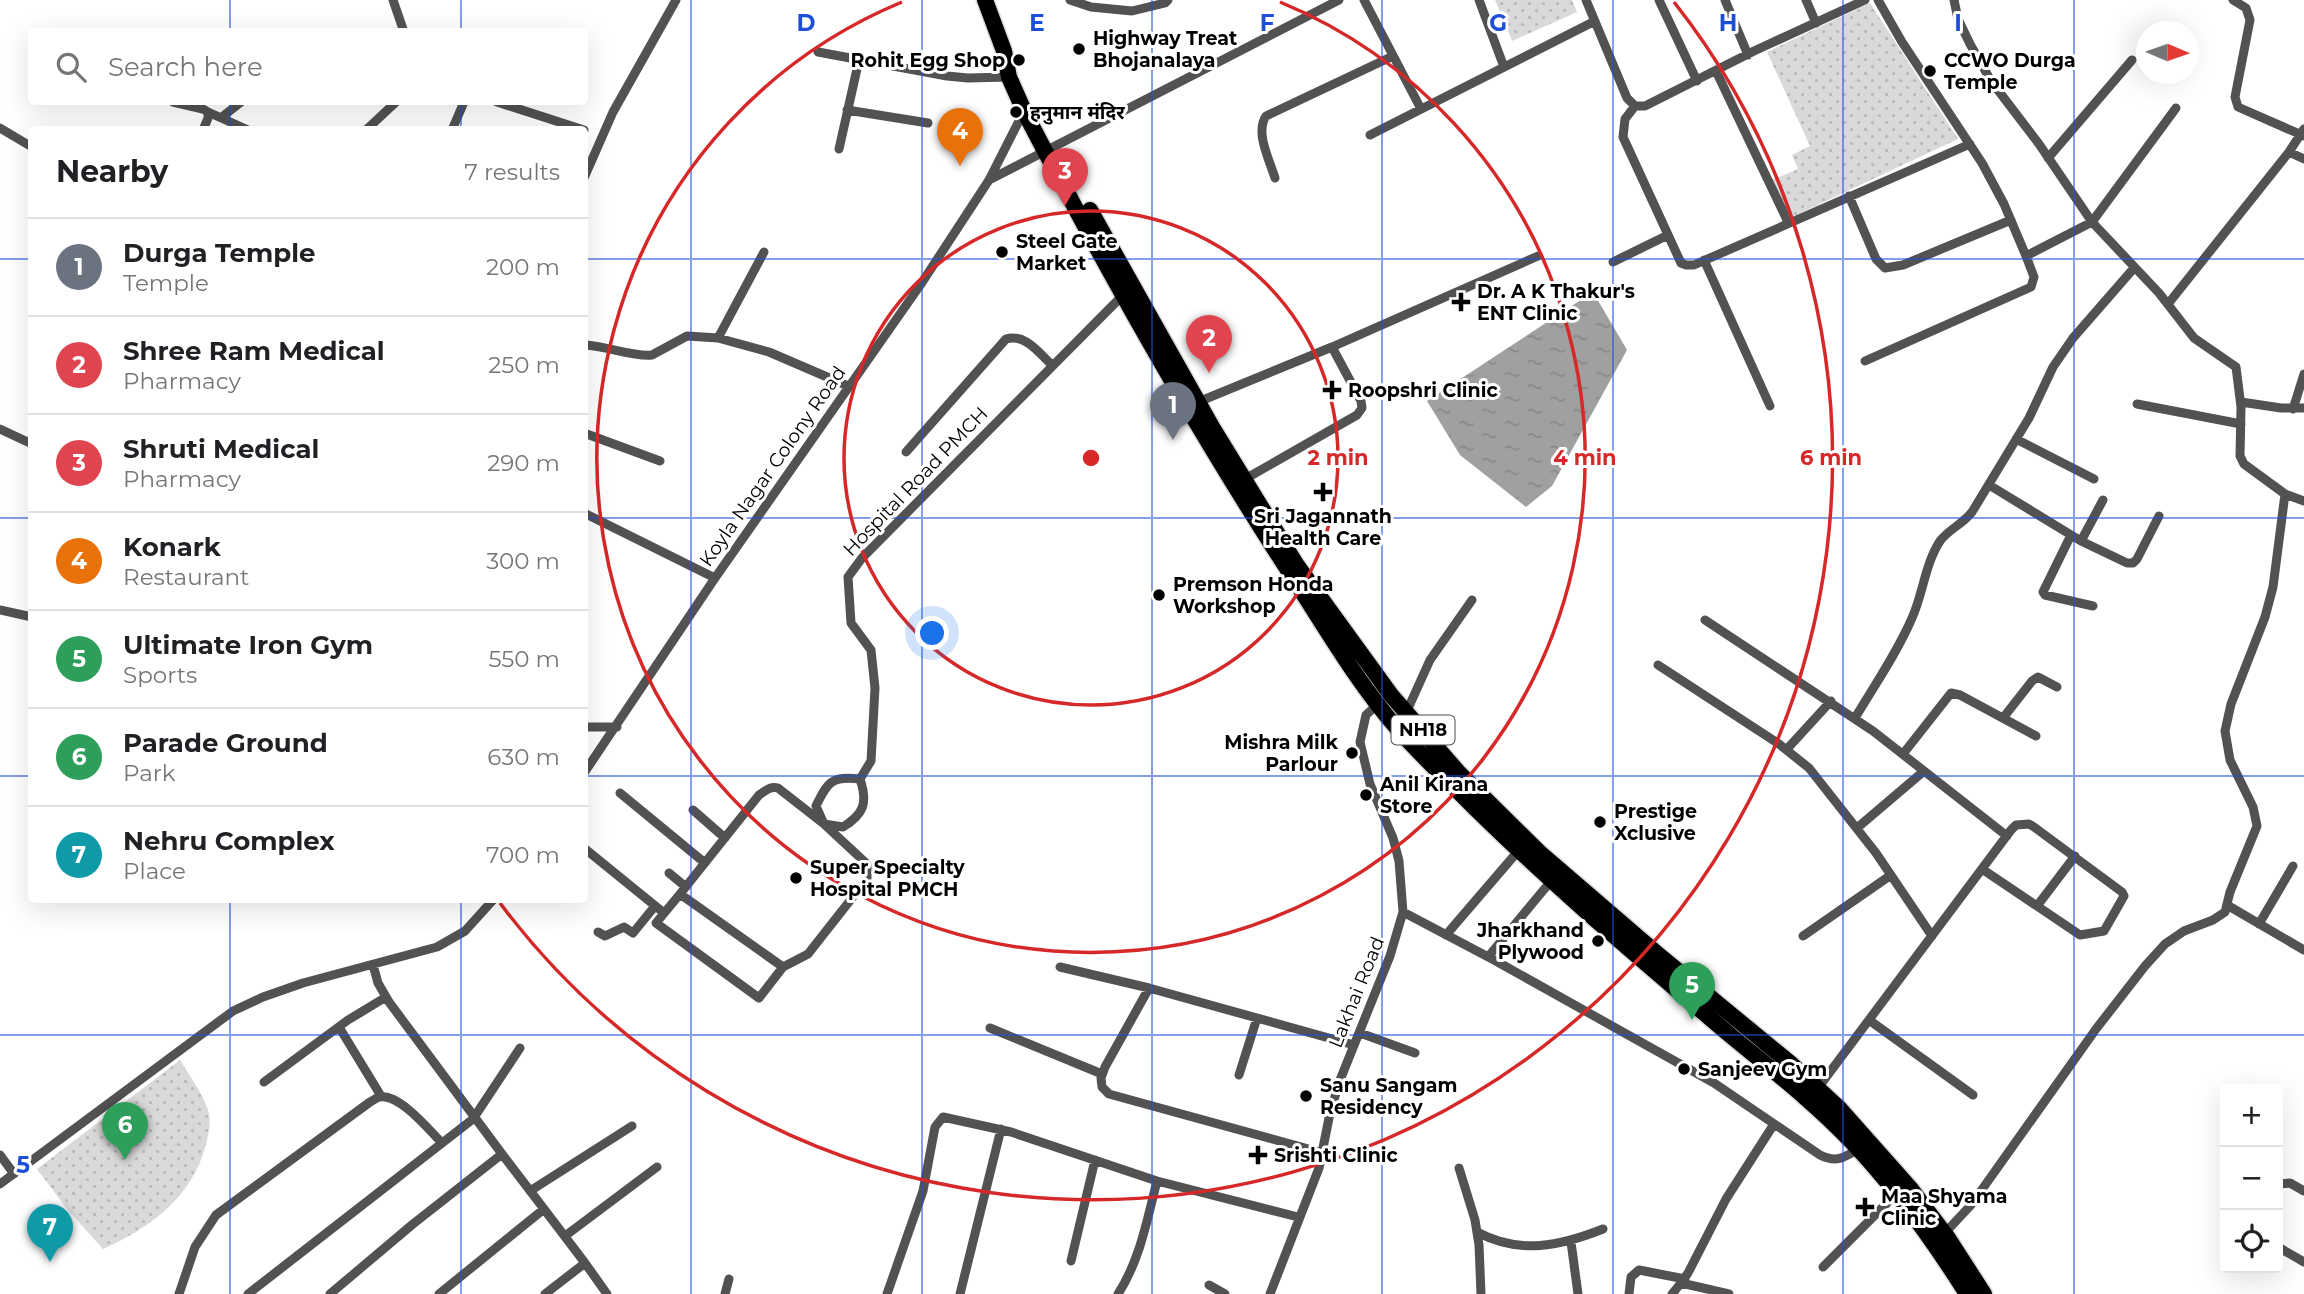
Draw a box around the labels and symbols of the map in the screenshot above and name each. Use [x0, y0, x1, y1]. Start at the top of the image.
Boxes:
text: D [797, 9, 816, 37]
text: E [1029, 9, 1045, 37]
text: F [1260, 9, 1275, 37]
text: G [1489, 9, 1507, 37]
text: H [1719, 9, 1737, 37]
text: I [1954, 9, 1962, 37]
north arrow [2136, 21, 2199, 84]
place label: Highway Treat Bhojanalaya [1093, 27, 1237, 72]
marker: Highway Treat Bhojanalaya [1071, 41, 1087, 57]
place label: Rohit Egg Shop [851, 49, 1005, 72]
place label: CCWO Durga Temple [1944, 49, 2076, 94]
marker: Rohit Egg Shop [1011, 52, 1027, 68]
marker: CCWO Durga Temple [1922, 63, 1938, 79]
place label: हनुमान मंदिर [1030, 101, 1125, 125]
marker: हनुमान मंदिर [1008, 104, 1024, 120]
pin: 4 [937, 108, 983, 166]
pin: 3 [1042, 148, 1088, 206]
place label: Steel Gate Market [1016, 230, 1117, 275]
marker: Steel Gate Market [994, 244, 1010, 260]
place label: Dr. A K Thakur's ENT Clinic [1477, 280, 1635, 325]
marker: Dr. A K Thakur's ENT Clinic [1451, 292, 1471, 312]
pin: 2 [1186, 315, 1232, 373]
street label: Koyla Nagar Colony Road [694, 362, 850, 571]
place label: Roopshri Clinic [1348, 379, 1498, 402]
marker: Roopshri Clinic [1322, 380, 1342, 400]
pin: 1 [1150, 382, 1196, 440]
street label: Hospital Road PMCH [838, 402, 992, 561]
text: 2 min [1307, 445, 1369, 470]
text: 4 min [1553, 445, 1617, 470]
text: 6 min [1800, 445, 1862, 470]
centre of rings [1079, 446, 1103, 470]
marker: Sri Jagannath Health Care [1313, 482, 1333, 502]
place label: Sri Jagannath Health Care [1254, 505, 1392, 550]
place label: Premson Honda Workshop [1173, 573, 1334, 618]
marker: Premson Honda Workshop [1151, 587, 1167, 603]
your location [915, 616, 949, 650]
road number: NH18 [1392, 716, 1454, 744]
place label: Mishra Milk Parlour [1224, 731, 1339, 776]
marker: Mishra Milk Parlour [1344, 745, 1360, 761]
place label: Anil Kirana Store [1379, 773, 1488, 818]
marker: Anil Kirana Store [1358, 787, 1374, 803]
place label: Prestige Xclusive [1614, 800, 1697, 845]
marker: Prestige Xclusive [1592, 814, 1608, 830]
place label: Super Specialty Hospital PMCH [810, 856, 965, 901]
marker: Super Specialty Hospital PMCH [788, 870, 804, 886]
place label: Jharkhand Plywood [1476, 919, 1584, 964]
street label: Lakhai Road [1324, 933, 1389, 1051]
marker: Jharkhand Plywood [1590, 933, 1606, 949]
pin: 5 [1669, 962, 1715, 1020]
place label: Sanjeev Gym [1698, 1058, 1827, 1081]
marker: Sanjeev Gym [1676, 1061, 1692, 1077]
place label: Sanu Sangam Residency [1320, 1074, 1457, 1119]
marker: Sanu Sangam Residency [1298, 1088, 1314, 1104]
pin: 6 [102, 1102, 148, 1160]
place label: Srishti Clinic [1274, 1144, 1398, 1167]
marker: Srishti Clinic [1248, 1145, 1268, 1165]
text: 5 [16, 1151, 30, 1179]
place label: Maa Shyama Clinic [1881, 1185, 2007, 1230]
marker: Maa Shyama Clinic [1855, 1197, 1875, 1217]
pin: 7 [27, 1204, 73, 1262]

